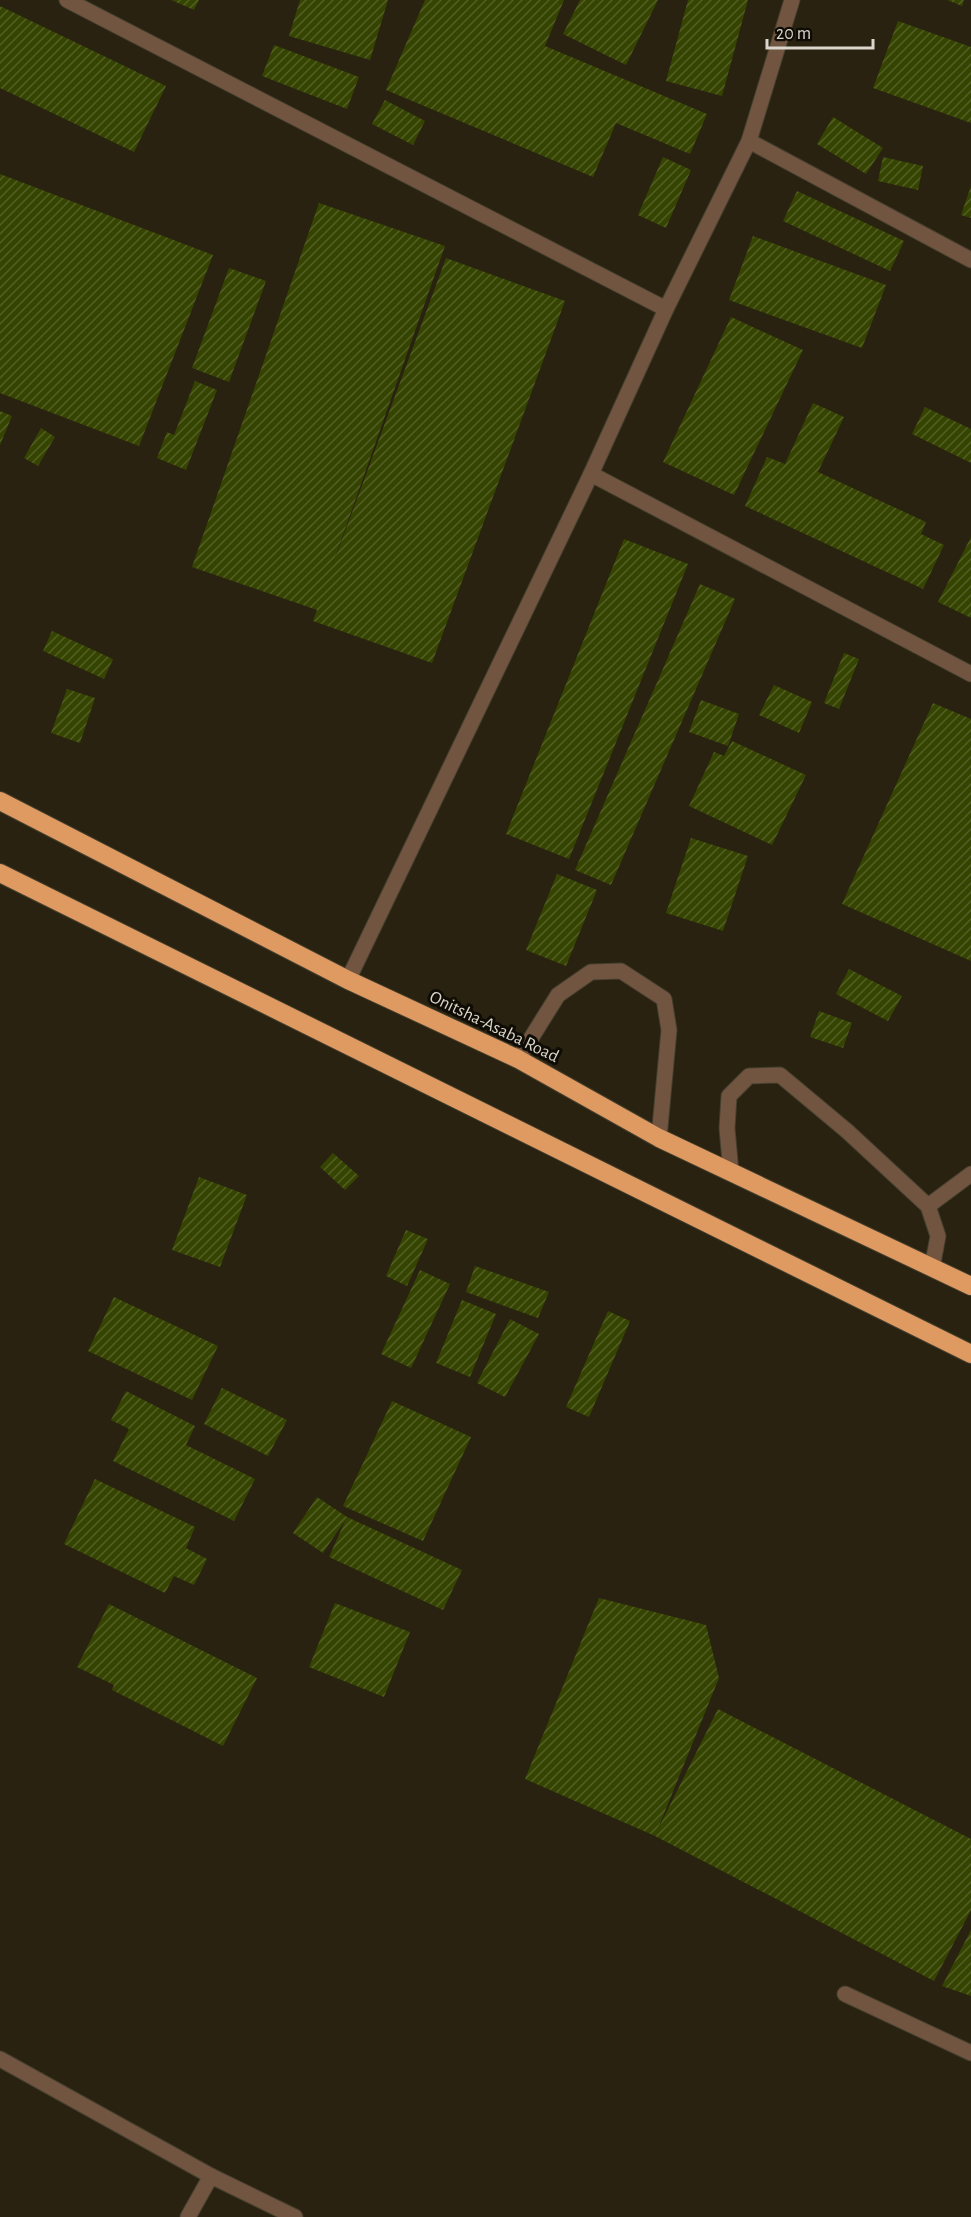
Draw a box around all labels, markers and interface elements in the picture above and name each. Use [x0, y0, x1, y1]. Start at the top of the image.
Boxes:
scale bar [767, 12, 874, 50]
text: 20 m [776, 25, 811, 43]
street label: Onitsha-Asaba Road [426, 988, 562, 1066]

